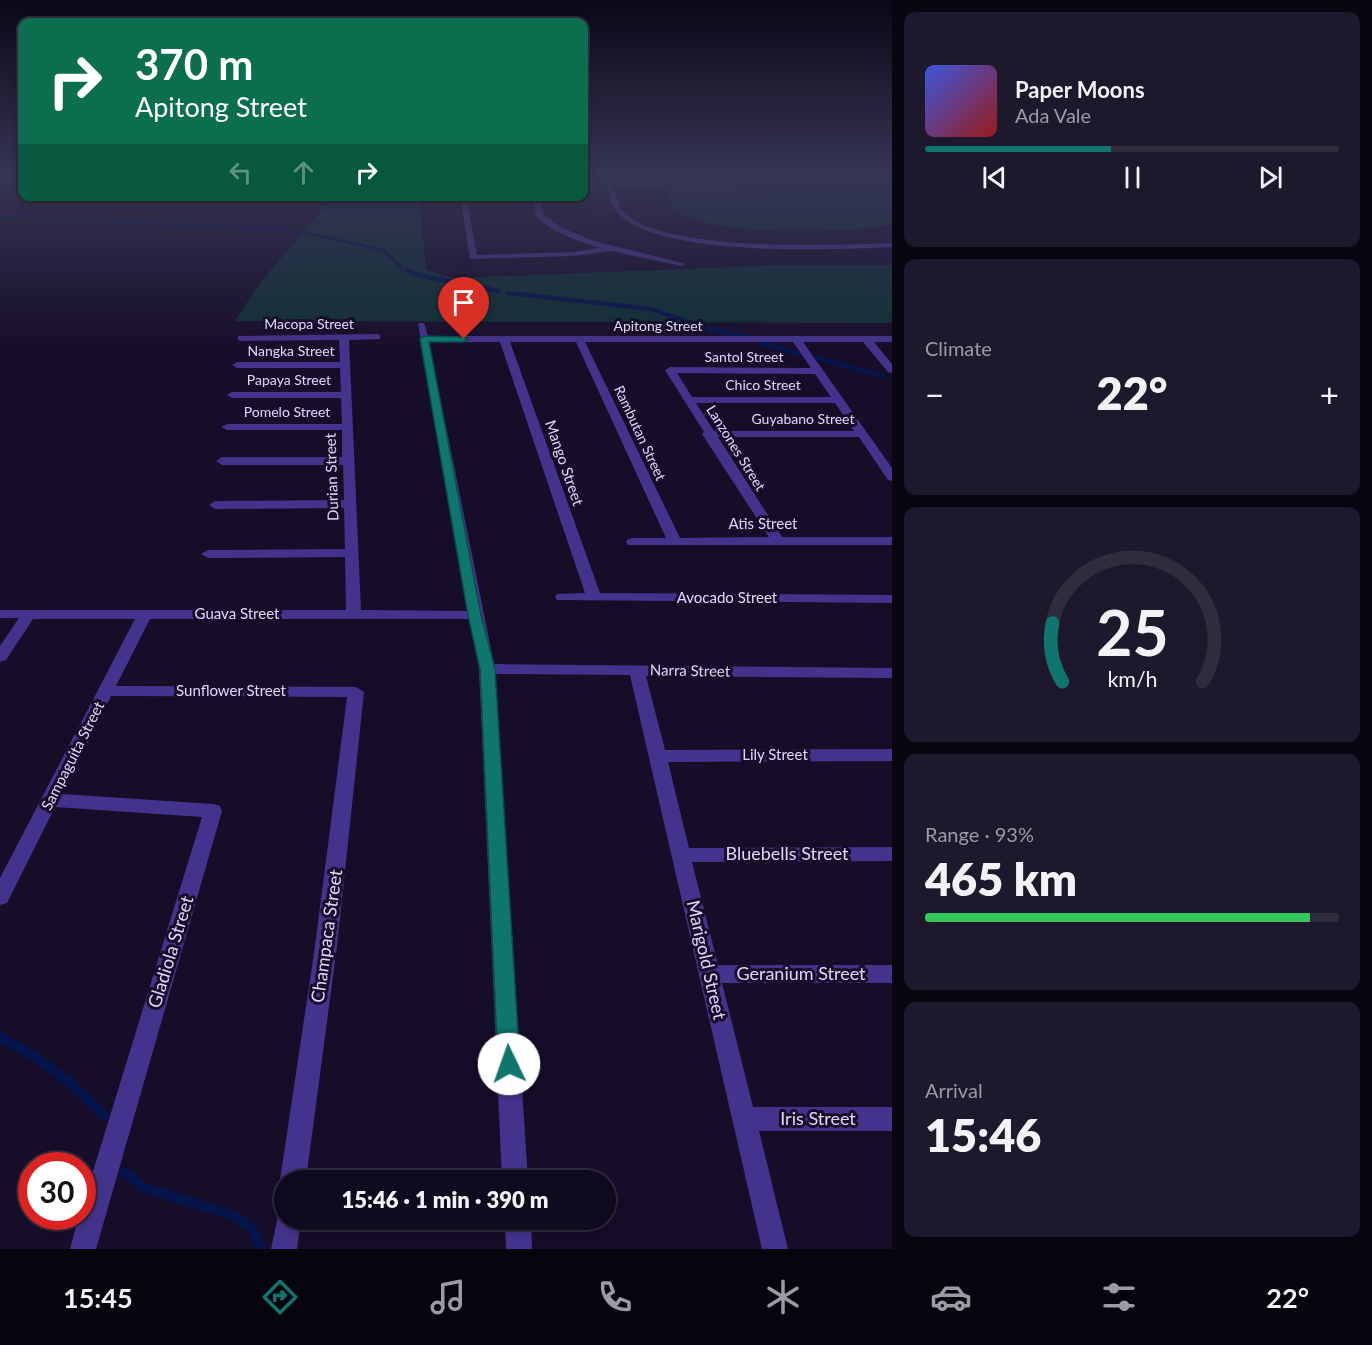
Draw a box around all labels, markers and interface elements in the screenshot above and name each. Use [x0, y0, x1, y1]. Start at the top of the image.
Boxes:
text: 370 m [135, 39, 253, 89]
icon: right [36, 42, 114, 120]
text: Paper Moons [1015, 76, 1145, 103]
text: Apitong Street [135, 90, 307, 123]
text: Ada Vale [1015, 103, 1091, 127]
icon: left [224, 156, 257, 189]
icon: ahead [287, 156, 320, 189]
icon: right [350, 156, 383, 189]
icon: previous [978, 161, 1011, 194]
icon: pause [1116, 161, 1149, 194]
icon: next [1254, 161, 1287, 194]
pin [438, 277, 489, 339]
icon: arrive [447, 286, 480, 319]
street label: Macopa Street [264, 315, 354, 332]
street label: Apitong Street [613, 317, 703, 334]
text: Climate [925, 336, 992, 360]
street label: Nangka Street [247, 342, 335, 359]
street label: Santol Street [705, 348, 783, 365]
text: 22° [1097, 366, 1167, 420]
street label: Papaya Street [247, 371, 331, 388]
text: − [925, 374, 944, 414]
text: + [1320, 374, 1339, 414]
street label: Chico Street [725, 376, 801, 393]
street label: Rambutan Street [611, 383, 670, 483]
street label: Lanzones Street [703, 402, 770, 494]
street label: Pomelo Street [244, 403, 330, 420]
street label: Guyabano Street [752, 410, 854, 427]
street label: Mango Street [542, 418, 588, 508]
street label: Durian Street [320, 432, 342, 521]
street label: Atis Street [729, 514, 798, 532]
street label: Avocado Street [677, 588, 778, 606]
text: 25 [1096, 594, 1168, 669]
street label: Guava Street [195, 604, 280, 622]
street label: Narra Street [650, 660, 731, 680]
text: km/h [1107, 666, 1157, 692]
street label: Sunflower Street [176, 681, 287, 699]
street label: Sampaguita Street [37, 698, 108, 813]
street label: Lily Street [742, 745, 808, 763]
text: Range · 93% [925, 822, 1034, 846]
street label: Bluebells Street [725, 842, 849, 864]
text: 465 km [925, 852, 1077, 906]
street label: Champaca Street [306, 867, 346, 1004]
street label: Gladiola Street [143, 892, 198, 1010]
street label: Marigold Street [683, 898, 732, 1022]
street label: Geranium Street [736, 962, 866, 984]
position arrow [477, 1032, 541, 1096]
text: Arrival [925, 1078, 983, 1102]
street label: Iris Street [780, 1107, 856, 1129]
text: 15:46 [925, 1108, 1041, 1162]
speed limit sign: 30 [18, 1152, 96, 1230]
text: 15:46 · 1 min · 390 m [342, 1186, 548, 1213]
icon: directions [259, 1276, 301, 1318]
icon: music [427, 1276, 469, 1318]
icon: phone [594, 1276, 636, 1318]
icon: climate [762, 1276, 804, 1318]
icon: car [930, 1276, 972, 1318]
icon: filters [1098, 1276, 1140, 1318]
text: 15:45 [63, 1281, 133, 1314]
text: 22° [1266, 1281, 1309, 1314]

